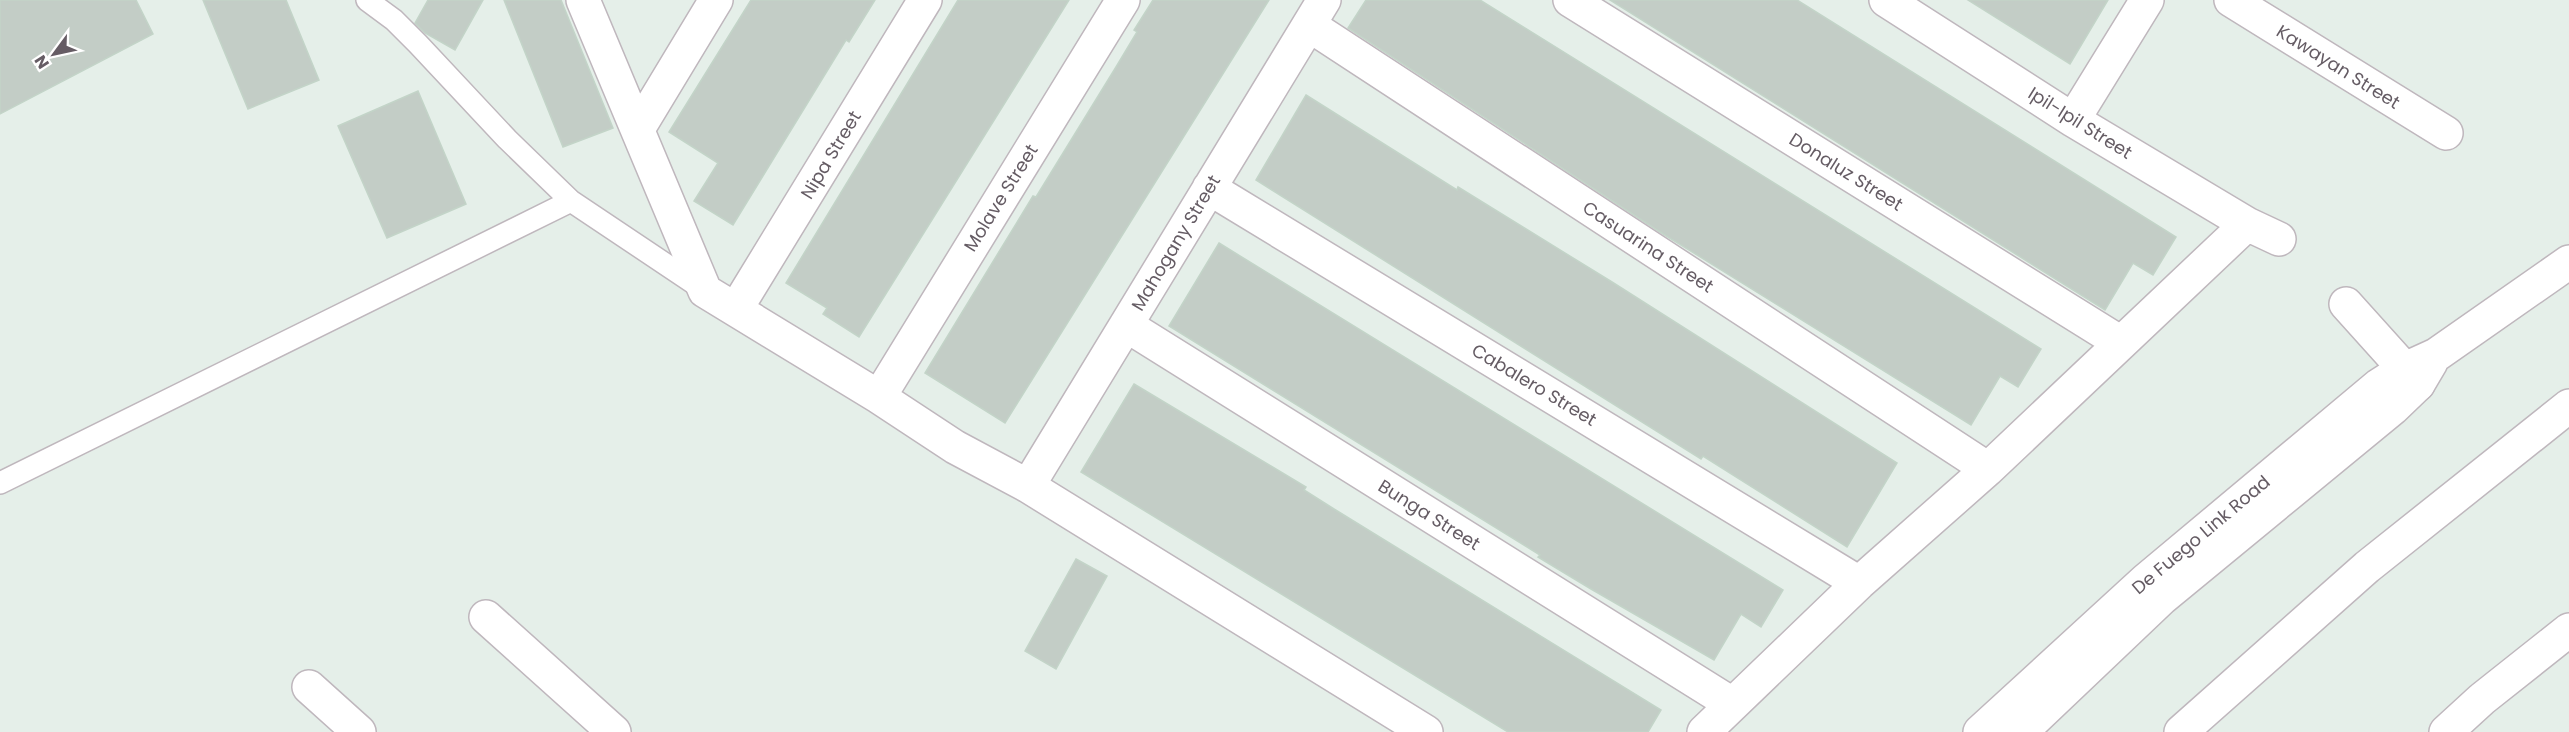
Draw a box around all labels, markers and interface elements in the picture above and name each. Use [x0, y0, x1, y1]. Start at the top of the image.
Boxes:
street label: Kawayan Street [2272, 19, 2405, 115]
north arrow [24, 24, 84, 84]
text: N [29, 51, 55, 73]
street label: Ipil-Ipil Street [2023, 81, 2137, 165]
street label: Nipa Street [794, 106, 867, 204]
street label: Donaluz Street [1785, 127, 1908, 217]
street label: Molave Street [958, 139, 1044, 256]
street label: Mahogany Street [1125, 170, 1226, 315]
street label: Casuarina Street [1578, 195, 1719, 298]
street label: Cabalero Street [1467, 337, 1601, 432]
street label: De Fuego Link Road [2126, 469, 2275, 600]
street label: Bunga Street [1373, 473, 1485, 556]

